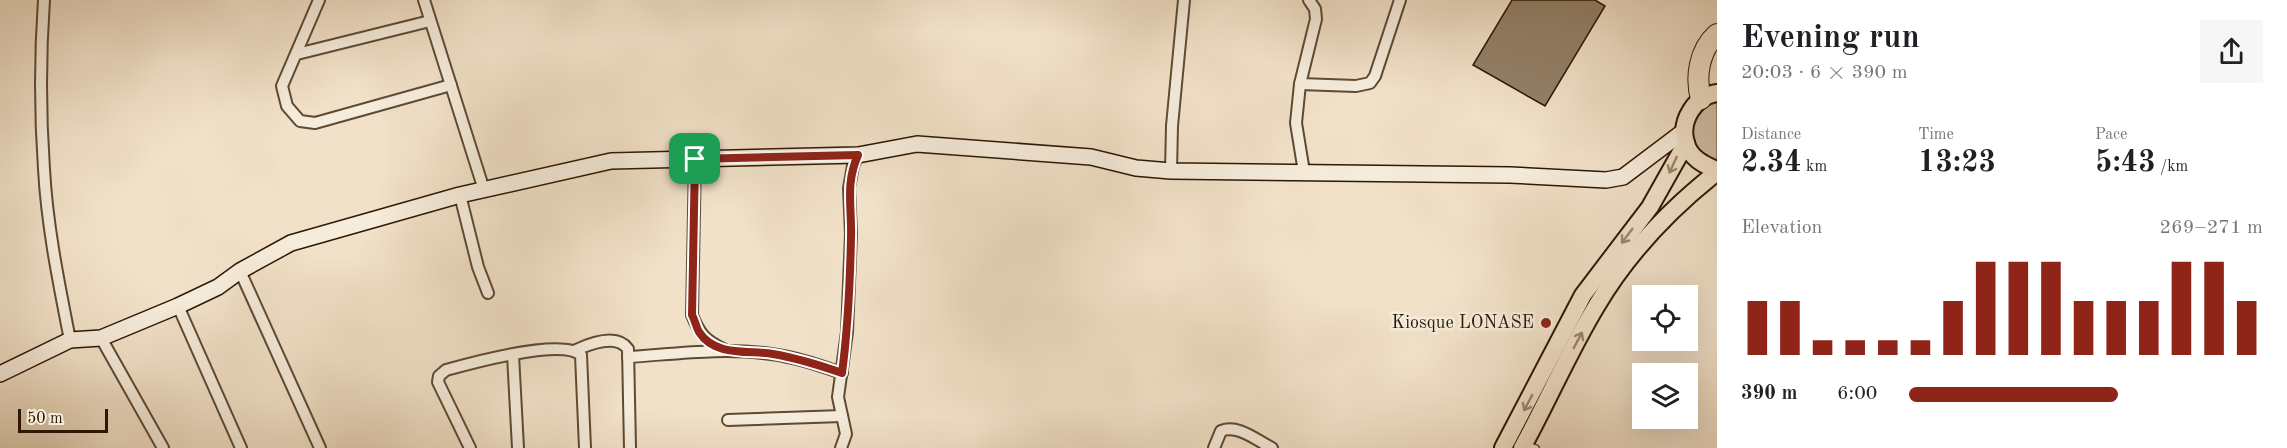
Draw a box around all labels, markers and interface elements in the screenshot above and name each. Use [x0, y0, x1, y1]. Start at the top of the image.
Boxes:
button: share [2200, 20, 2263, 83]
text: Evening run [1741, 22, 1920, 55]
text: 20:03 · 6 × 390 m [1741, 63, 1908, 83]
text: Distance [1741, 127, 1801, 143]
text: Time [1918, 127, 1954, 143]
text: Pace [2095, 127, 2127, 143]
pin [669, 133, 720, 184]
icon: arrive [678, 142, 711, 175]
text: 2.34 [1741, 148, 1802, 178]
text: 13:23 [1918, 148, 1996, 178]
text: 5:43 [2095, 148, 2156, 178]
one-way arrow [1666, 156, 1678, 174]
text: km [1802, 159, 1827, 175]
text: /km [2156, 159, 2188, 175]
text: Elevation [1741, 218, 1822, 238]
text: 269–271 m [2160, 218, 2263, 238]
one-way arrow [1621, 227, 1633, 243]
map controls [1632, 285, 1698, 429]
button: locate [1632, 285, 1698, 351]
place label: Kiosque LONASE [1392, 314, 1534, 332]
marker: Kiosque LONASE [1539, 316, 1553, 330]
one-way arrow [1572, 331, 1584, 349]
button: layers [1632, 363, 1698, 429]
text: 390 m [1741, 384, 1797, 404]
text: 6:00 [1837, 384, 1877, 404]
one-way arrow [1521, 393, 1533, 411]
scale bar [18, 406, 108, 434]
text: 50 m [27, 411, 63, 427]

